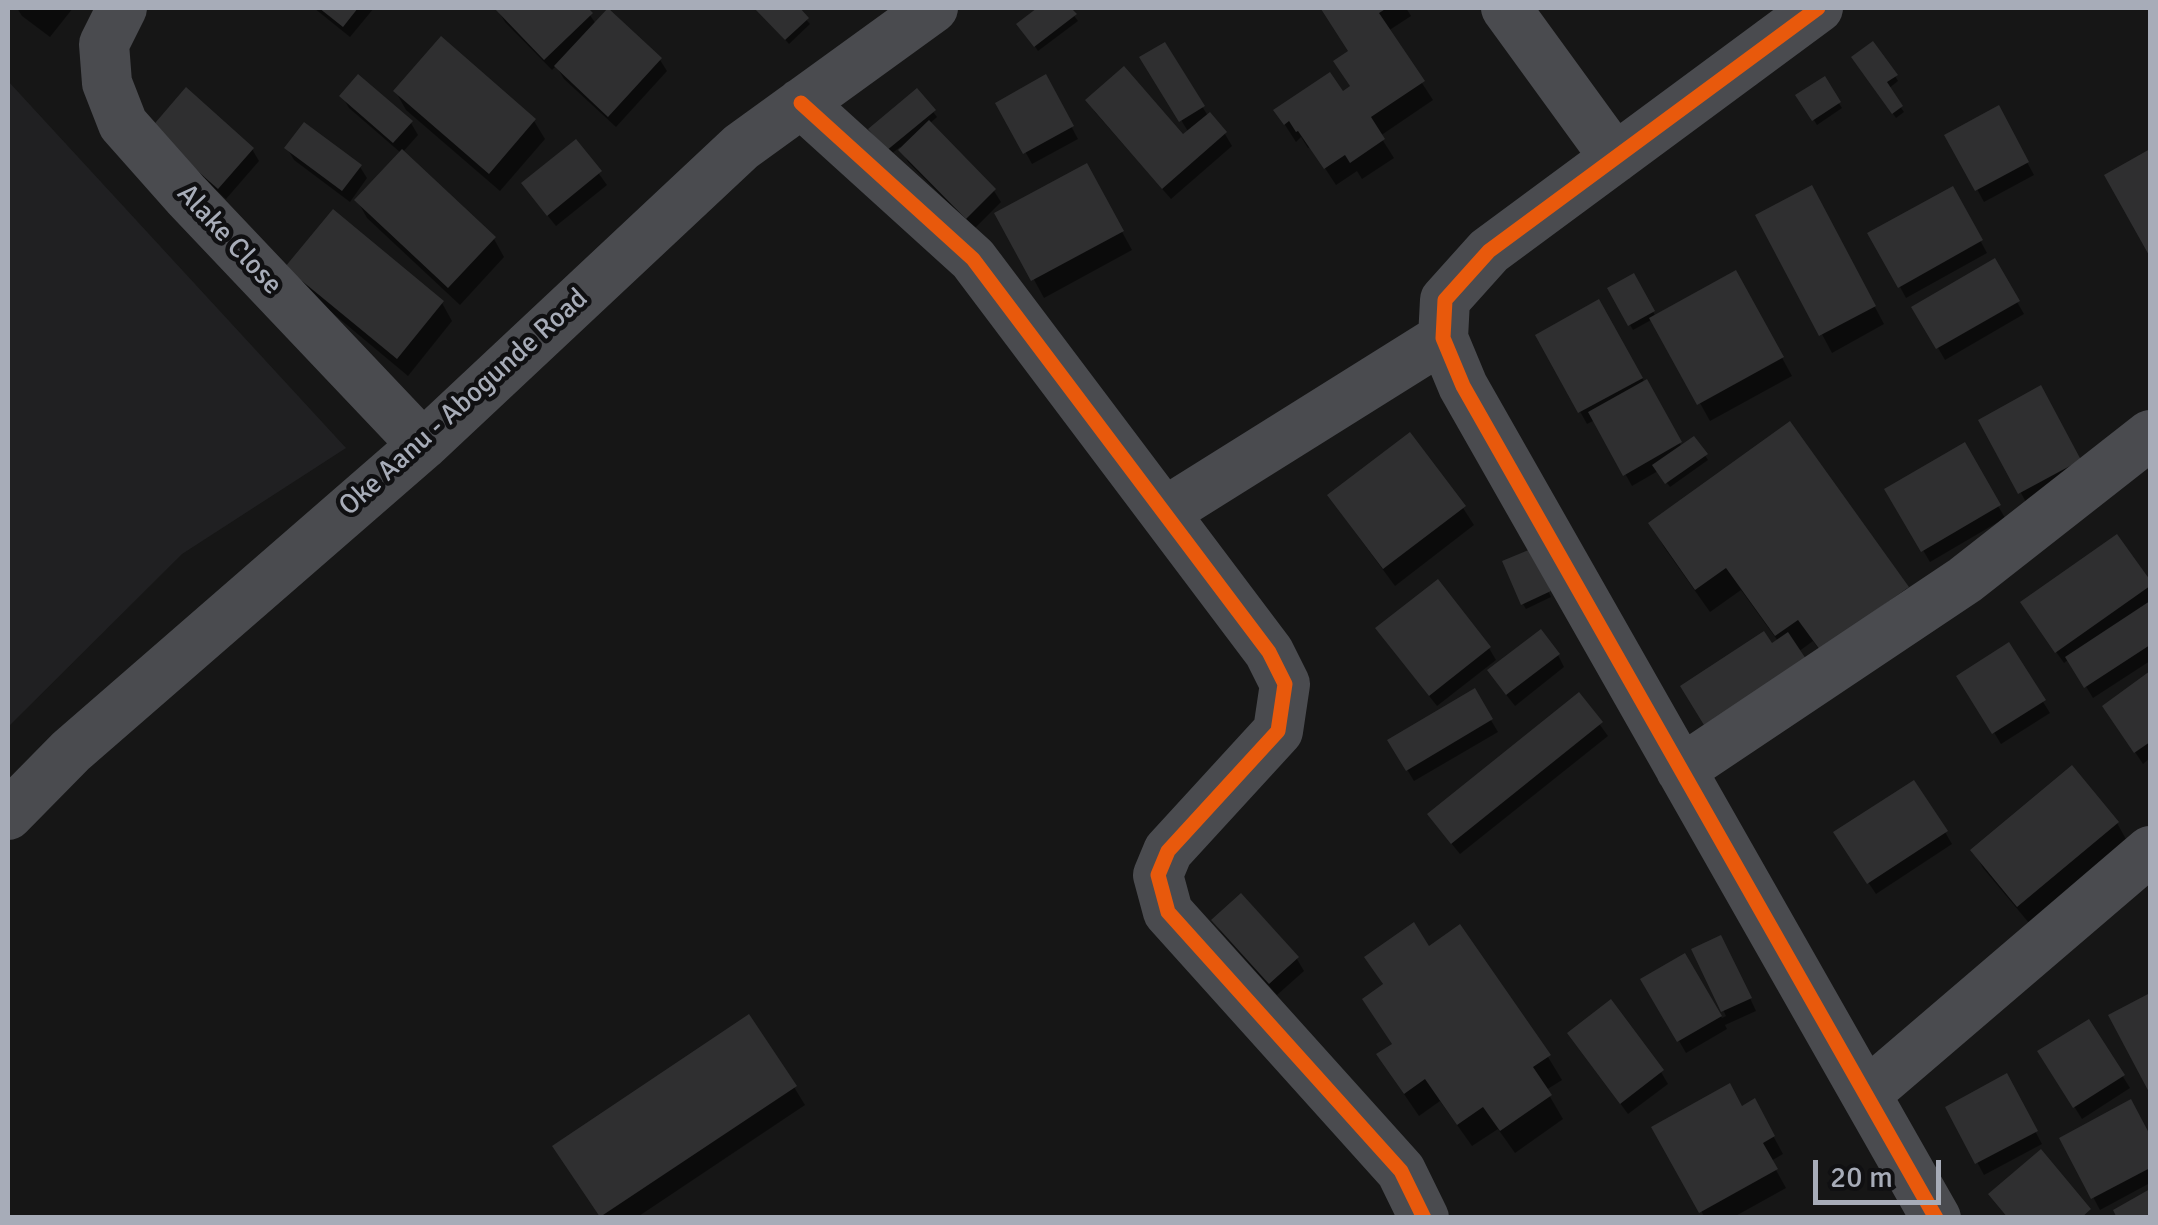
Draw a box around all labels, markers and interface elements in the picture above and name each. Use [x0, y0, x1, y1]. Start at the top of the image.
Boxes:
street label: Alake Close [169, 178, 289, 302]
street label: Oke Aanu - Abogunde Road [333, 282, 595, 524]
scale bar [1818, 1140, 1946, 1202]
text: 20 m [1830, 1159, 1893, 1196]

